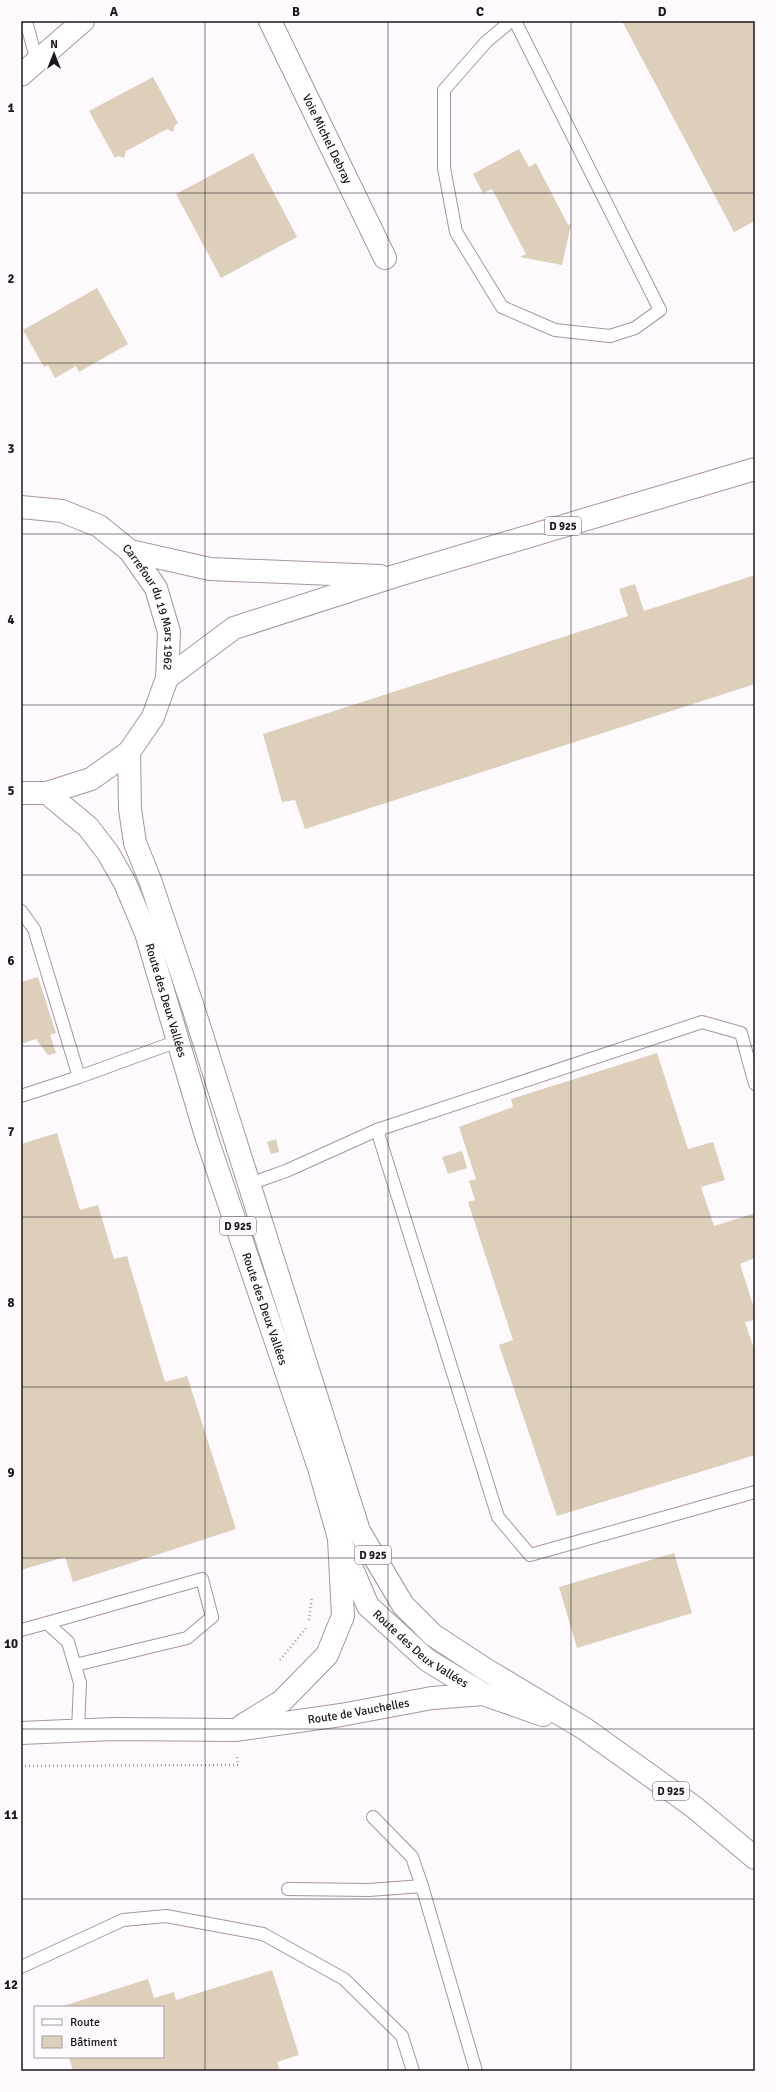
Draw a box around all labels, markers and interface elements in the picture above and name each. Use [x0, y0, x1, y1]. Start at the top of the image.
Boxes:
text: A [110, 4, 119, 20]
text: B [292, 4, 300, 20]
text: C [476, 4, 484, 20]
text: D [658, 4, 667, 20]
north arrow [34, 34, 74, 74]
text: N [50, 38, 58, 51]
street label: Voie Michel Debray [299, 92, 355, 187]
text: 1 [7, 100, 15, 116]
text: 2 [7, 271, 15, 287]
text: 3 [7, 441, 15, 457]
road number: D 925 [545, 517, 581, 535]
street label: Carrefour du 19 Mars 1962 [120, 540, 176, 671]
text: 4 [7, 612, 15, 628]
text: 5 [7, 783, 15, 799]
street label: Route des Deux Vallées [142, 942, 190, 1059]
text: 6 [7, 953, 15, 969]
text: 7 [7, 1124, 15, 1140]
road number: D 925 [220, 1217, 256, 1235]
street label: Route des Deux Vallées [239, 1250, 291, 1367]
text: 8 [7, 1295, 15, 1311]
text: 9 [7, 1465, 15, 1481]
road number: D 925 [355, 1546, 391, 1564]
street label: Route des Deux Vallées [370, 1607, 471, 1691]
text: 10 [4, 1636, 18, 1652]
street label: Route de Vauchelles [307, 1695, 411, 1727]
road number: D 925 [653, 1782, 689, 1800]
text: 11 [4, 1807, 18, 1823]
text: 12 [4, 1977, 18, 1993]
legend [34, 2006, 164, 2058]
text: Route [70, 2015, 100, 2030]
text: Bâtiment [70, 2035, 117, 2050]

